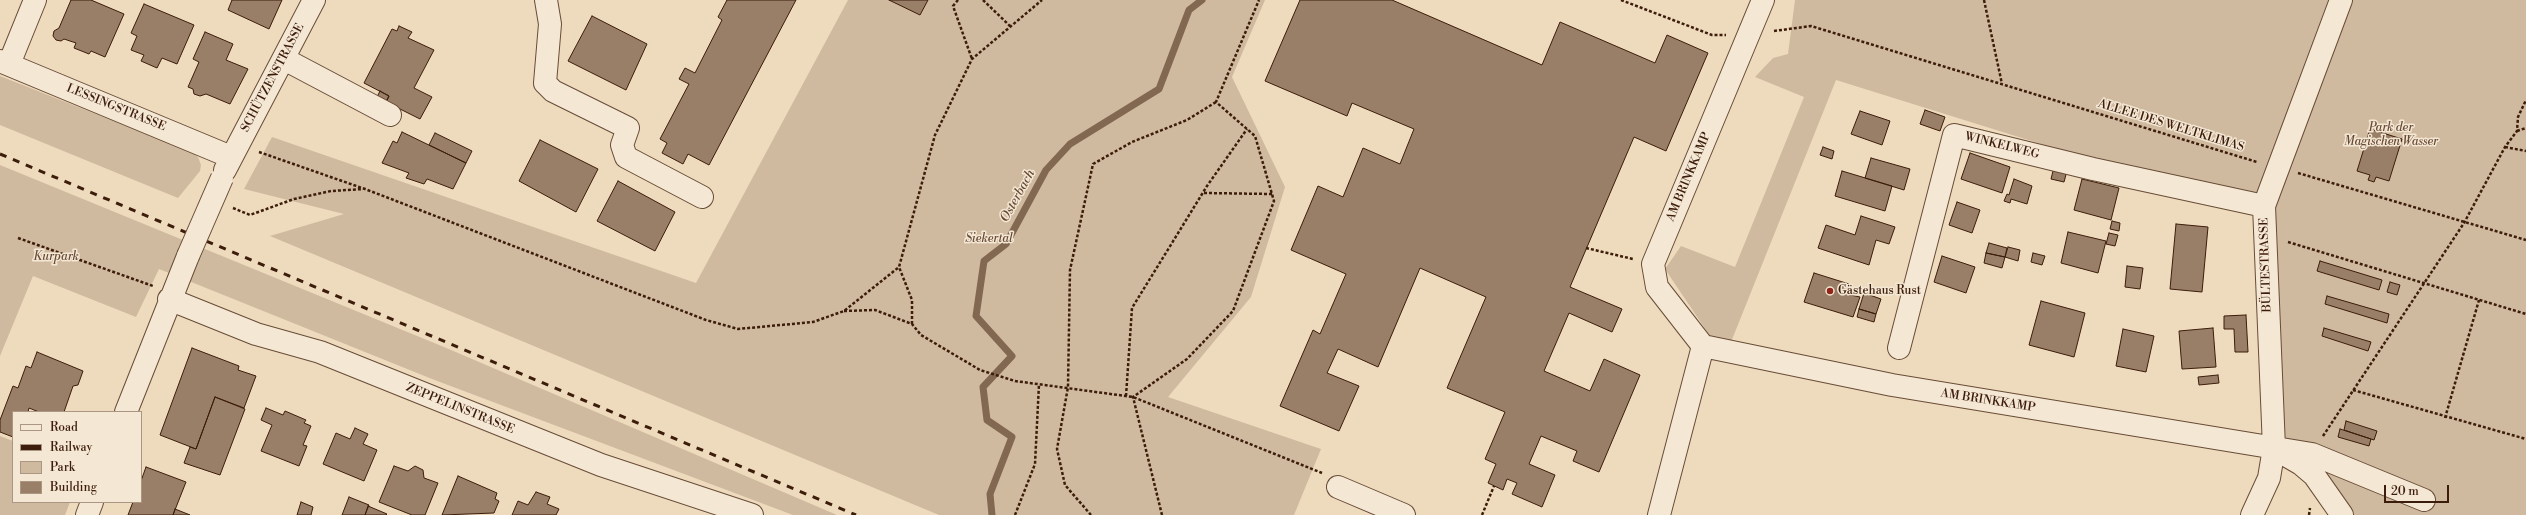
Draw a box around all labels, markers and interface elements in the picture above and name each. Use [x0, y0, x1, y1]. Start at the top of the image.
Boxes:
street label: SCHÜTZENSTRASSE [238, 21, 308, 135]
street label: LESSINGSTRASSE [64, 81, 168, 135]
street label: ALLEE DES WELTKLIMAS [2096, 97, 2246, 155]
park label: Park der Magischen Wasser [2344, 121, 2438, 149]
street label: AM BRINKKAMP [1664, 130, 1714, 224]
street label: WINKELWEG [1963, 130, 2041, 162]
water label: Osterbach [997, 167, 1039, 225]
street label: BÜLTESTRASSE [2257, 217, 2275, 313]
park label: Siekertal [965, 232, 1013, 246]
park label: Kurpark [33, 250, 79, 264]
place label: Gästehaus Rust [1838, 284, 1921, 298]
marker: Gästehaus Rust [1825, 286, 1835, 296]
street label: ZEPPELINSTRASSE [404, 381, 516, 437]
street label: AM BRINKKAMP [1940, 386, 2036, 416]
legend [12, 411, 142, 503]
text: Road [50, 420, 78, 435]
text: Railway [50, 440, 92, 455]
text: Park [50, 460, 75, 475]
scale bar [2386, 477, 2451, 503]
text: Building [50, 480, 97, 495]
text: 20 m [2391, 484, 2419, 499]

